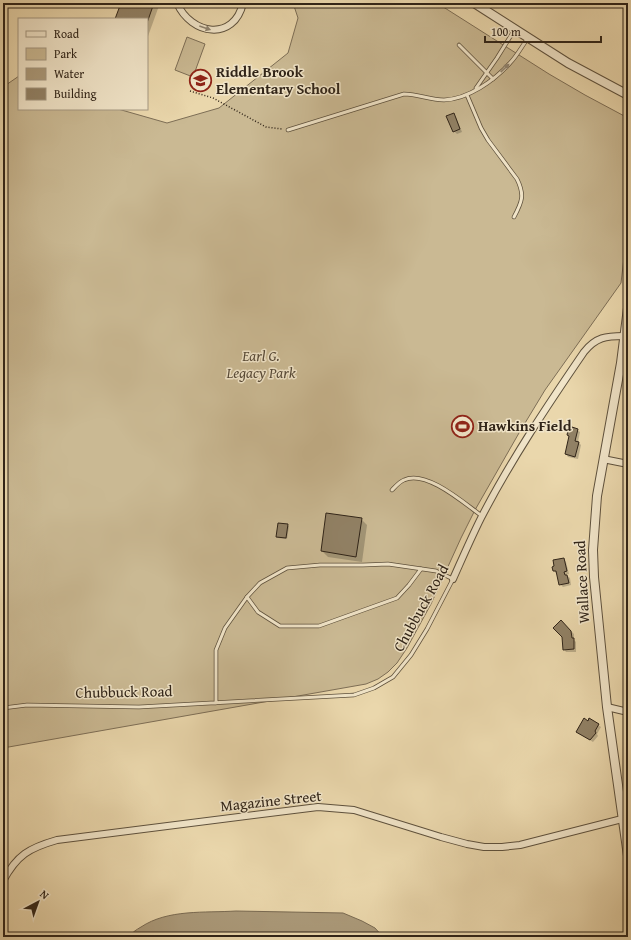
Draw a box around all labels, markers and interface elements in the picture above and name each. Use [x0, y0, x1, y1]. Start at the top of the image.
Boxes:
legend [18, 18, 148, 110]
scale bar [485, 18, 601, 44]
text: 100 m [491, 23, 521, 40]
text: Road [54, 25, 80, 42]
one-way arrow [200, 25, 212, 31]
text: Park [54, 45, 78, 62]
place label: Riddle Brook Elementary School [216, 61, 341, 99]
one-way arrow [500, 63, 510, 72]
text: Water [54, 65, 84, 82]
school or university icon: Riddle Brook Elementary School [187, 68, 213, 94]
text: Building [54, 85, 97, 102]
park label: Earl G. Legacy Park [225, 345, 296, 383]
sports icon: Hawkins Field [449, 413, 475, 439]
place label: Hawkins Field [478, 415, 572, 436]
street label: Wallace Road [569, 540, 594, 624]
street label: Chubbuck Road [388, 560, 453, 655]
street label: Chubbuck Road [75, 680, 173, 703]
street label: Magazine Street [219, 785, 323, 816]
north arrow [18, 882, 58, 922]
text: N [37, 886, 53, 903]

